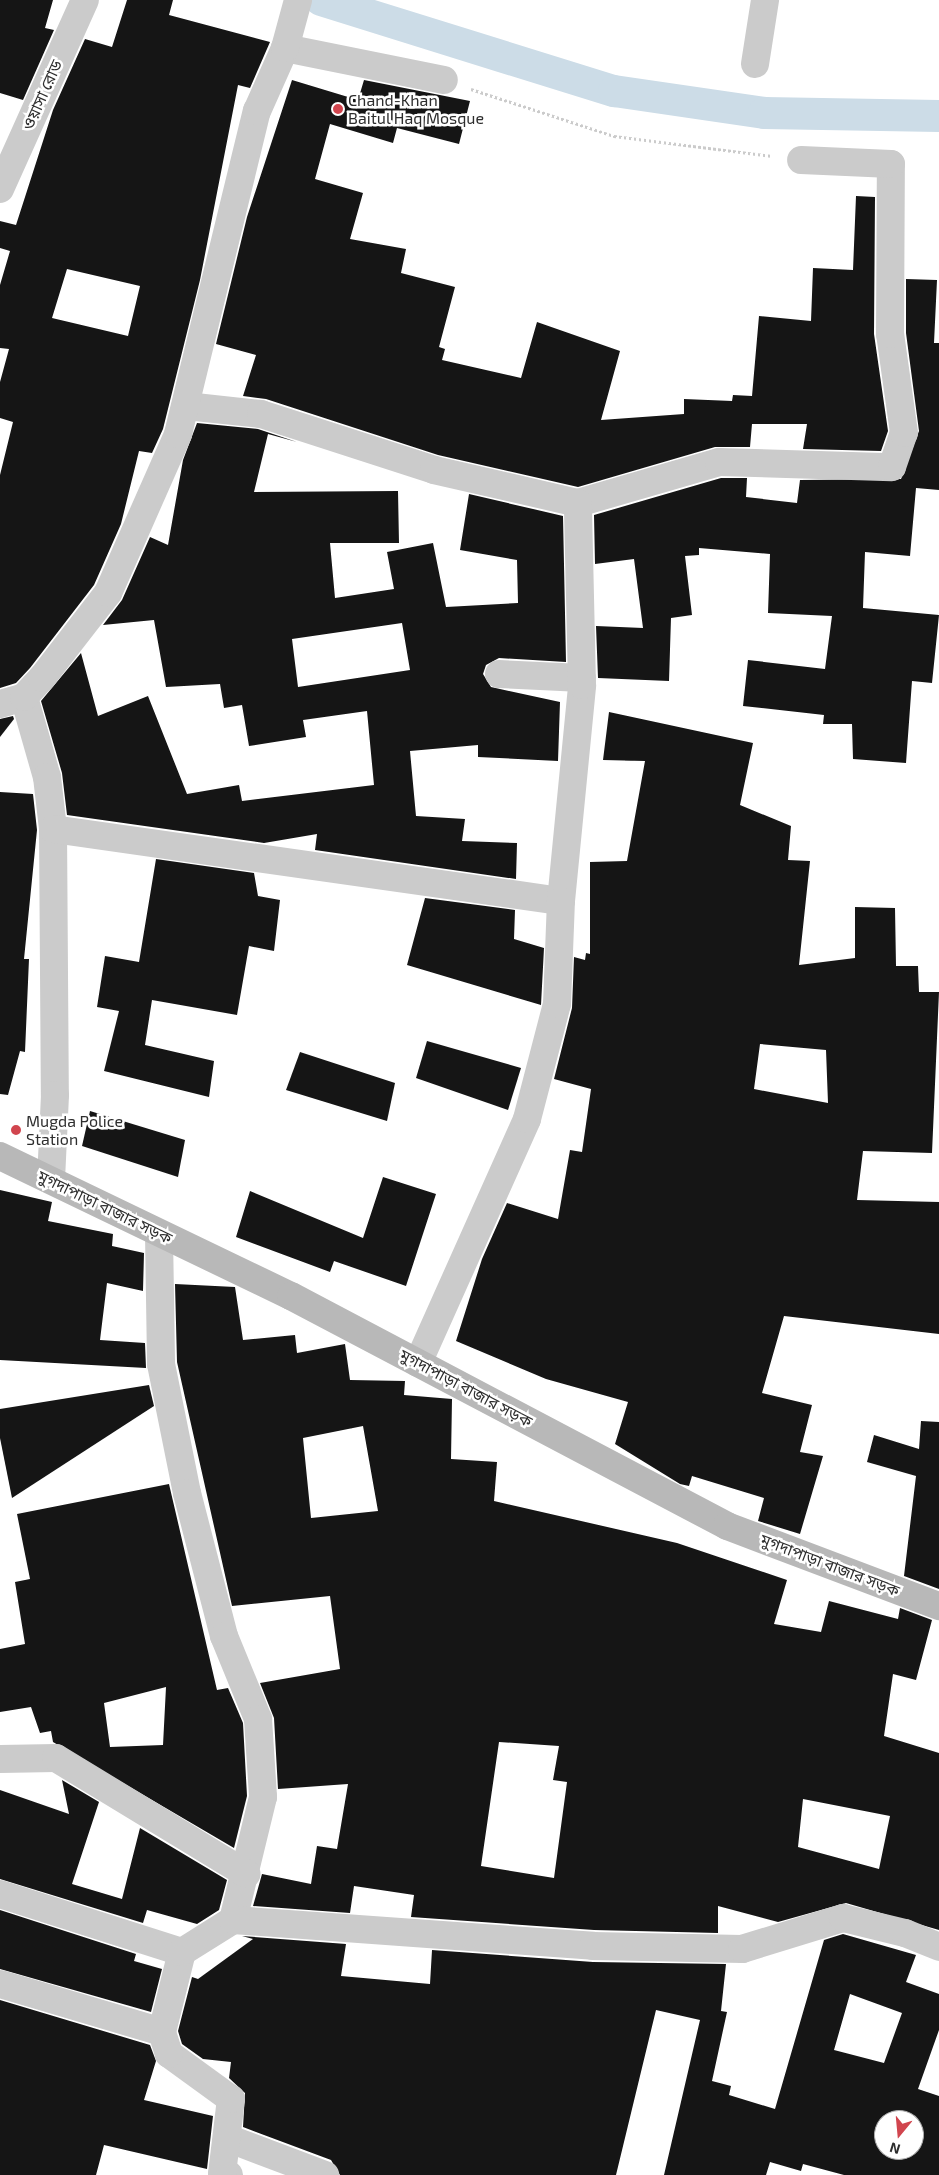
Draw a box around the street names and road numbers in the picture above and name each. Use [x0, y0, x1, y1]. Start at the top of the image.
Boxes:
street label: ওয়াসা রোড [18, 57, 66, 133]
street label: মুগদাপাড়া বাজার সড়ক [35, 1166, 175, 1248]
street label: মুগদাপাড়া বাজার সড়ক [396, 1345, 536, 1431]
street label: মুগদাপাড়া বাজার সড়ক [758, 1530, 902, 1600]

